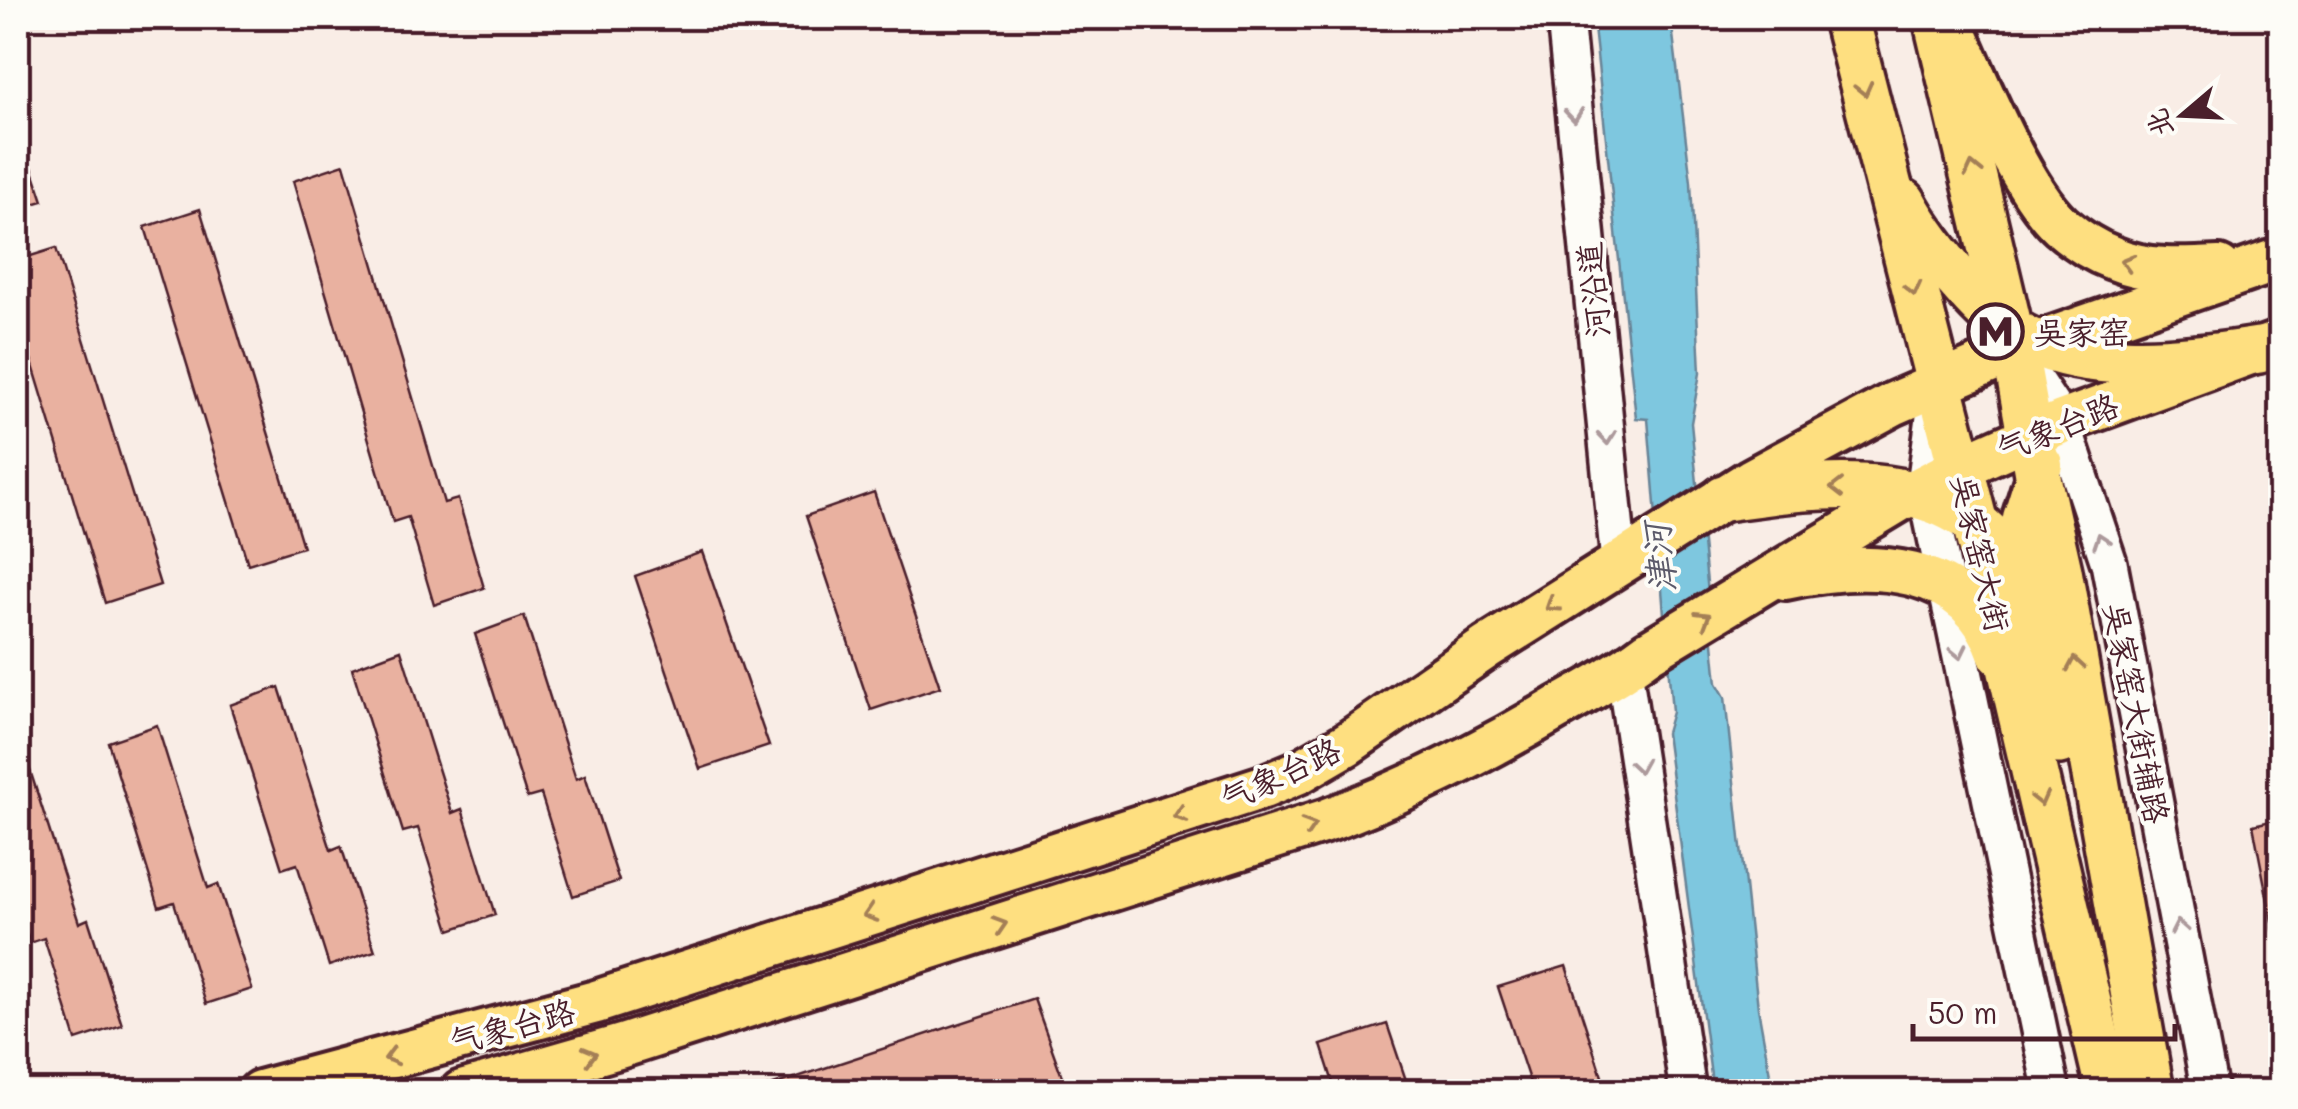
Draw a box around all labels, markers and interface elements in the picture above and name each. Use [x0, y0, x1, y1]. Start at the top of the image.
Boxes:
north arrow [2133, 65, 2233, 165]
one-way arrow [1852, 80, 1873, 97]
text: 北 [2137, 104, 2180, 143]
one-way arrow [1563, 107, 1585, 123]
one-way arrow [1963, 160, 1984, 177]
street label: 河沿道 [1566, 240, 1618, 340]
one-way arrow [2119, 253, 2137, 274]
one-way arrow [1902, 280, 1923, 297]
metro station icon: 吴家窑 [1965, 301, 2025, 361]
place label: 吴家窑 [2034, 310, 2130, 352]
street label: 气象台路 [1990, 383, 2124, 469]
one-way arrow [1596, 430, 1617, 446]
street label: 吴家窑大街 [1944, 470, 2020, 636]
one-way arrow [1828, 477, 1844, 499]
water label: 津河 [1631, 516, 1685, 595]
one-way arrow [2093, 532, 2113, 549]
one-way arrow [1545, 593, 1563, 612]
street label: 吴家窑大街辅路 [2096, 599, 2180, 827]
one-way arrow [1693, 611, 1711, 630]
one-way arrow [1947, 643, 1968, 660]
one-way arrow [2065, 656, 2086, 672]
street label: 气象台路 [1213, 727, 1347, 819]
one-way arrow [1627, 758, 1648, 774]
one-way arrow [2029, 790, 2050, 807]
one-way arrow [1172, 803, 1189, 824]
one-way arrow [1300, 817, 1317, 838]
one-way arrow [863, 903, 880, 923]
one-way arrow [990, 916, 1007, 937]
one-way arrow [2169, 919, 2190, 936]
scale bar [1913, 979, 2176, 1041]
street label: 气象台路 [445, 988, 579, 1062]
text: 50 m [1928, 992, 1998, 1032]
one-way arrow [383, 1045, 400, 1066]
one-way arrow [580, 1046, 597, 1067]

